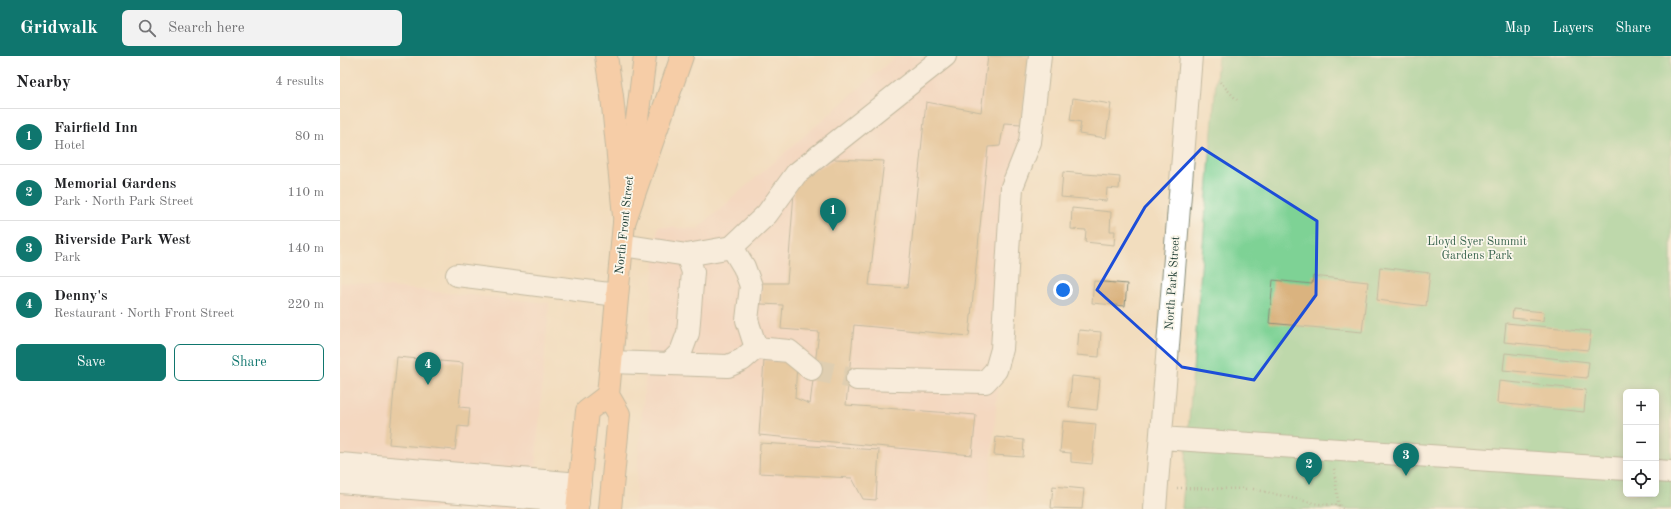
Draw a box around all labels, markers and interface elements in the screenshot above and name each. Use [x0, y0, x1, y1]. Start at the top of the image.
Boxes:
search box [122, 10, 402, 46]
icon: search [136, 17, 158, 39]
text: Gridwalk [20, 19, 98, 38]
text: Search here [168, 21, 245, 36]
text: Map [1505, 21, 1531, 35]
text: Layers [1553, 21, 1594, 35]
text: Share [1616, 21, 1651, 35]
text: Nearby [16, 74, 71, 91]
text: 4 results [275, 75, 324, 88]
text: Fairfield Inn [54, 121, 138, 136]
text: 1 [25, 130, 33, 143]
text: 80 m [295, 130, 324, 143]
text: Hotel [54, 139, 85, 152]
street label: North Front Street [614, 175, 636, 275]
text: Memorial Gardens [54, 177, 176, 192]
text: 2 [25, 186, 33, 199]
text: 110 m [287, 186, 324, 199]
text: Park · North Park Street [54, 195, 194, 208]
pin: 1 [820, 198, 846, 231]
text: Riverside Park West [54, 233, 191, 248]
street label: North Park Street [1164, 236, 1182, 330]
park label: Lloyd Syer Summit Gardens Park [1427, 236, 1527, 262]
text: 3 [25, 242, 33, 255]
text: 140 m [287, 242, 324, 255]
text: Park [54, 251, 81, 264]
your location [1053, 280, 1073, 300]
text: Denny's [54, 289, 107, 304]
text: 4 [25, 298, 33, 311]
text: 220 m [287, 298, 324, 311]
text: Restaurant · North Front Street [54, 307, 234, 320]
button: Save [16, 344, 166, 381]
button: Share [174, 344, 324, 381]
pin: 4 [415, 352, 441, 385]
map controls [1623, 389, 1659, 497]
button: + [1623, 389, 1659, 425]
button: − [1623, 425, 1659, 461]
pin: 3 [1393, 443, 1419, 476]
pin: 2 [1296, 452, 1322, 485]
button: locate [1623, 461, 1659, 497]

